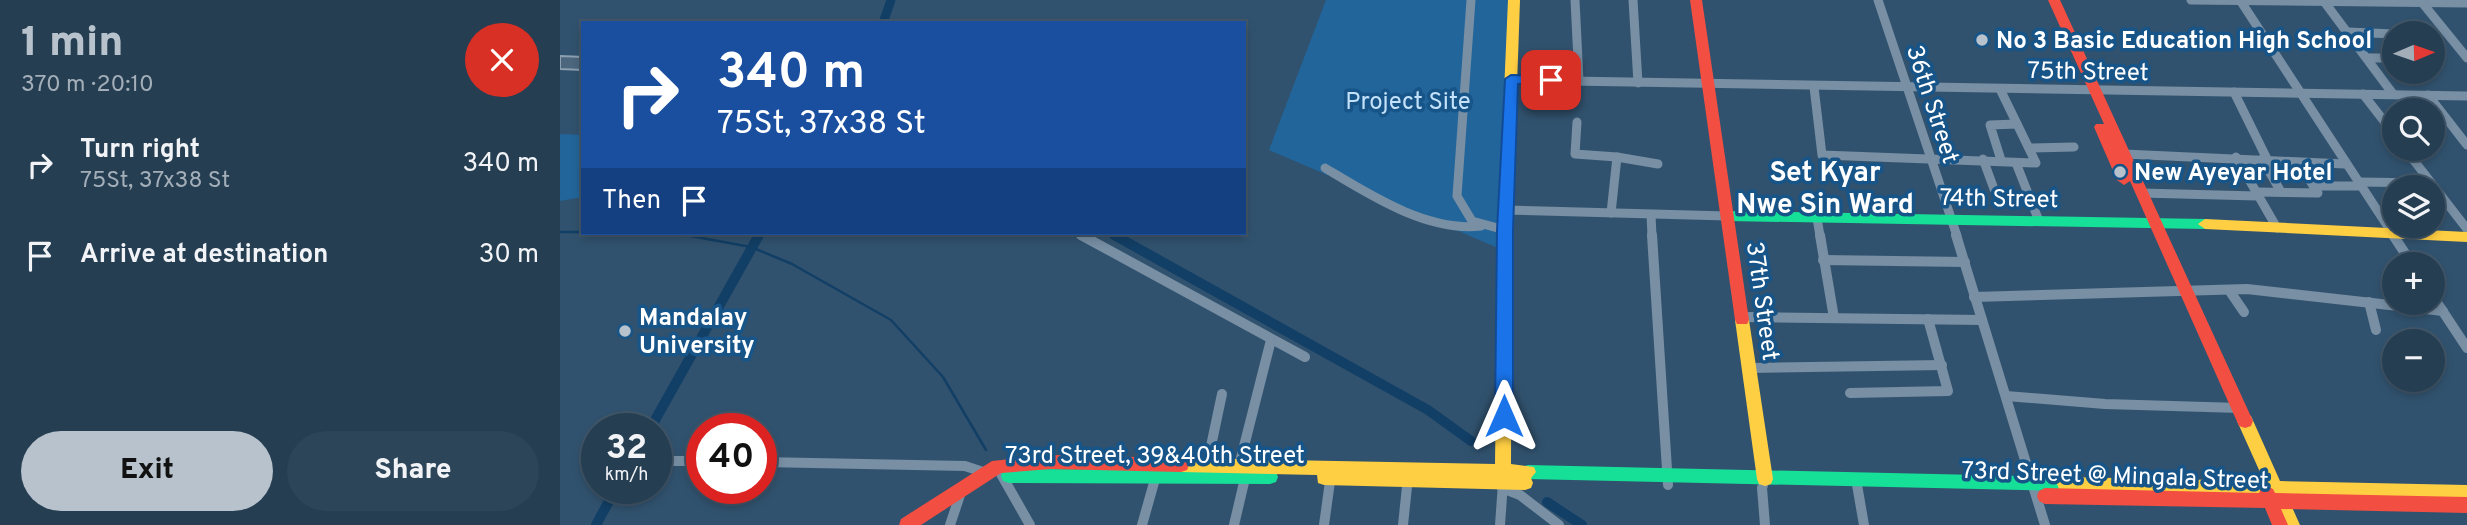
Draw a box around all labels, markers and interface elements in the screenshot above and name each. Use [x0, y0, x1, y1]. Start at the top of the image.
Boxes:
text: 1 min [21, 18, 124, 71]
north arrow [2382, 21, 2445, 84]
map controls [2382, 21, 2445, 392]
button: close [465, 23, 539, 97]
place label: No 3 Basic Education High School [1996, 27, 2372, 57]
marker: No 3 Basic Education High School [1974, 32, 1990, 48]
street label: 36th Street [1898, 42, 1964, 168]
text: 340 m [717, 44, 865, 106]
icon: right [602, 49, 693, 140]
pin [1521, 50, 1581, 110]
street label: 75th Street [2027, 57, 2149, 89]
icon: arrive [1532, 61, 1570, 99]
text: 370 m · 20:10 [21, 71, 154, 100]
park label: Project Site [1345, 88, 1471, 118]
button: search [2382, 98, 2445, 161]
text: 75St, 37x38 St [717, 105, 926, 145]
text: Turn right [80, 134, 200, 167]
icon: right [21, 146, 59, 184]
text: 340 m [462, 148, 539, 181]
district label: Set Kyar Nwe Sin Ward [1736, 156, 1914, 224]
place label: New Ayeyar Hotel [2134, 159, 2332, 189]
marker: New Ayeyar Hotel [2112, 164, 2128, 180]
text: 75St, 37x38 St [80, 167, 230, 196]
button: layers [2382, 175, 2445, 238]
icon: arrive [675, 182, 713, 220]
street label: 74th Street [1939, 184, 2059, 216]
text: Then [602, 185, 661, 218]
icon: arrive [21, 237, 59, 275]
text: Arrive at destination [80, 239, 328, 272]
text: 30 m [479, 239, 539, 272]
street label: 37th Street [1738, 240, 1784, 363]
button: + [2382, 252, 2445, 315]
place label: Mandalay University [639, 304, 755, 362]
marker: Mandalay University [617, 323, 633, 339]
button: − [2382, 329, 2445, 392]
position arrow [1467, 379, 1541, 453]
speed limit sign: 40 [686, 413, 777, 504]
text: 32 [606, 427, 647, 471]
button: Exit [21, 431, 273, 511]
button: Share [287, 431, 539, 511]
street label: 73rd Street, 39&40th Street [1005, 442, 1305, 472]
street label: 73rd Street @ Mingala Street [1961, 457, 2269, 497]
text: km/h [605, 464, 648, 487]

